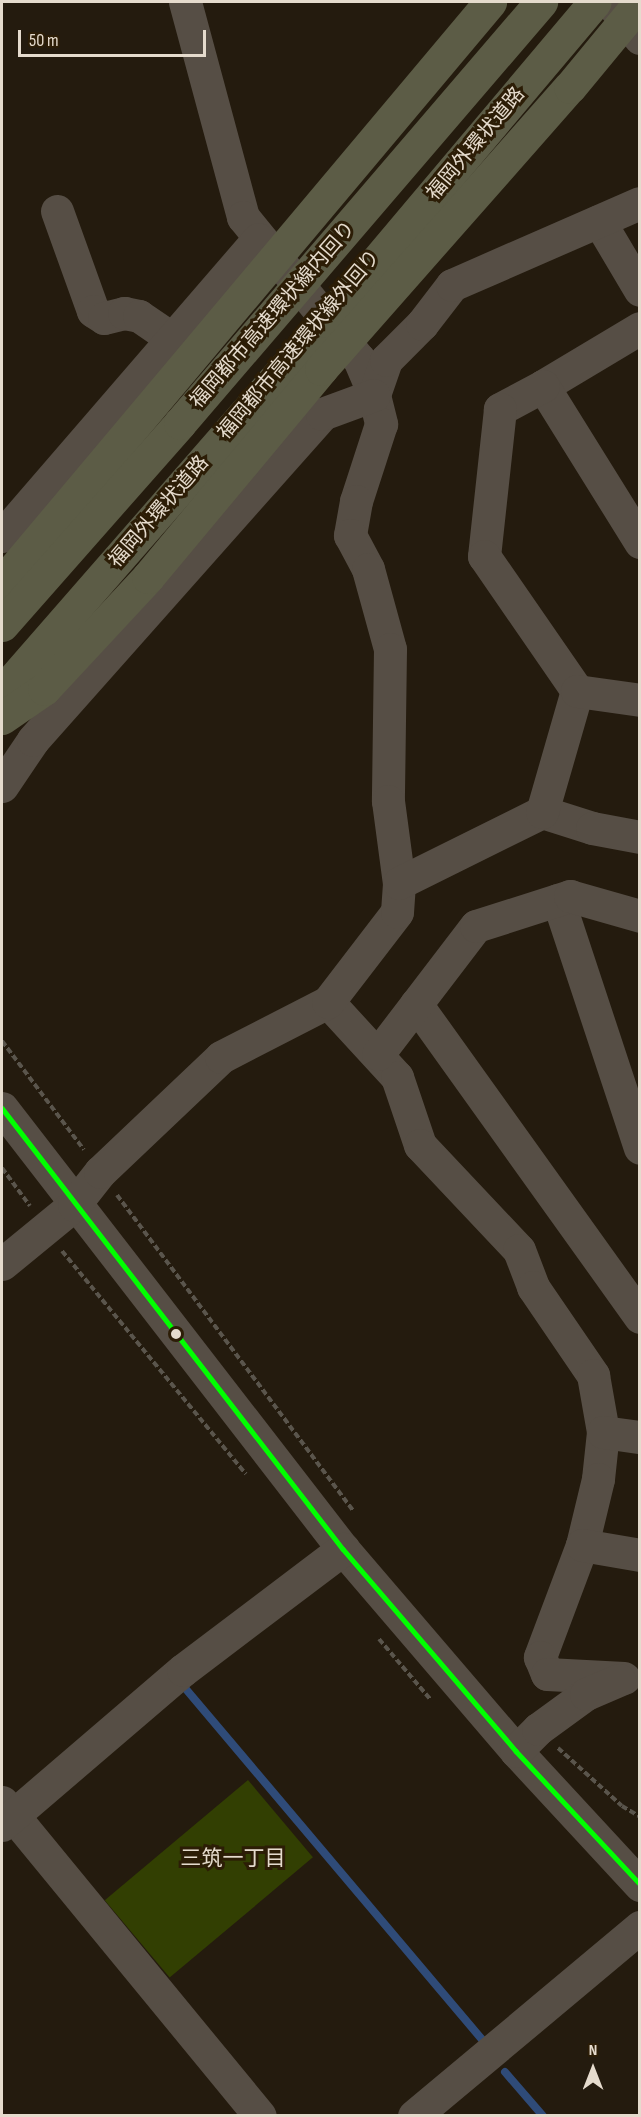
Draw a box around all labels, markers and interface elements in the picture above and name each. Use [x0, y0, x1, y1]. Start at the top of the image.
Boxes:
scale bar [21, 18, 208, 56]
text: 50 m [29, 30, 59, 51]
street label: 福岡外環状道路 [422, 83, 530, 205]
street label: 福岡都市高速環状線内回り [185, 217, 361, 413]
street label: 福岡都市高速環状線外回り [213, 245, 385, 445]
street label: 福岡外環状道路 [104, 451, 214, 573]
unlabelled marker [170, 1328, 182, 1340]
district label: 三筑一丁目 [181, 1846, 285, 1872]
north arrow [563, 2039, 623, 2099]
text: N [589, 2041, 597, 2060]

